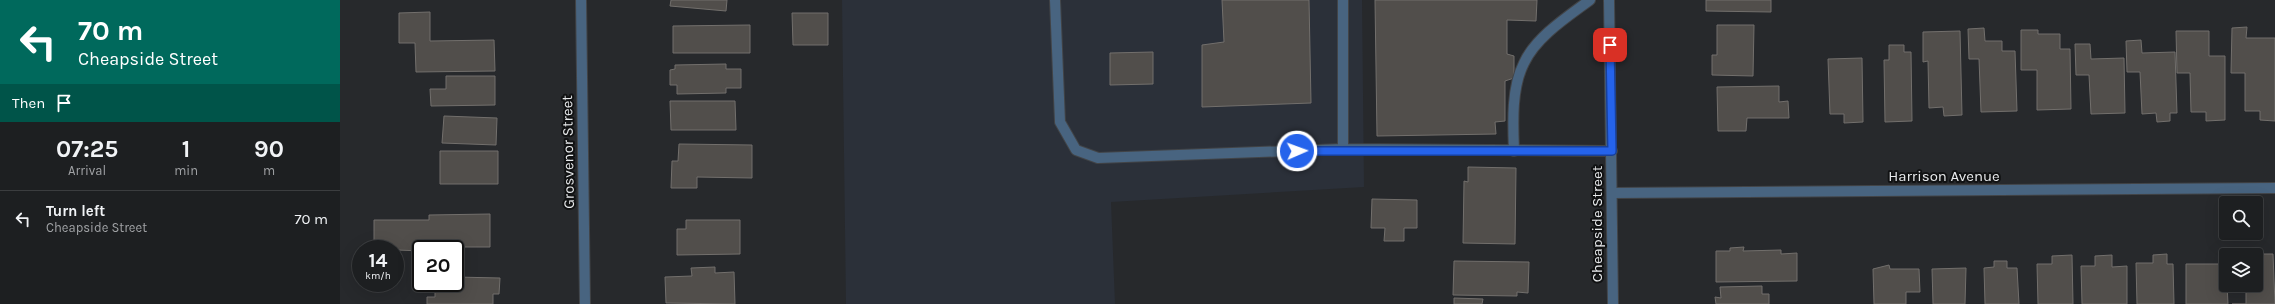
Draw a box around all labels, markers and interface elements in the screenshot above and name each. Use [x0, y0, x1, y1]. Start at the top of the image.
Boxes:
text: 70 m [78, 14, 143, 47]
icon: left [12, 16, 64, 68]
pin [1593, 28, 1627, 62]
icon: arrive [1599, 34, 1621, 56]
text: Cheapside Street [78, 48, 218, 70]
icon: arrive [53, 92, 75, 114]
text: Then [12, 94, 45, 112]
street label: Grosvenor Street [558, 95, 578, 209]
position arrow [1276, 130, 1318, 172]
text: 07:25 [56, 135, 118, 163]
text: 1 [182, 135, 190, 163]
text: 90 [254, 135, 284, 163]
text: Arrival [68, 163, 106, 178]
text: min [174, 163, 198, 178]
text: m [263, 163, 275, 178]
street label: Cheapside Street [1588, 165, 1606, 282]
street label: Harrison Avenue [1888, 167, 2000, 185]
map controls [2219, 196, 2263, 292]
button: search [2219, 196, 2263, 240]
text: Turn left [46, 202, 105, 220]
icon: left [12, 208, 34, 230]
text: 70 m [294, 210, 328, 228]
text: Cheapside Street [46, 220, 147, 235]
speed limit sign: 20 [412, 240, 464, 292]
button: layers [2219, 248, 2263, 292]
text: 14 [368, 249, 388, 272]
text: km/h [365, 270, 391, 282]

